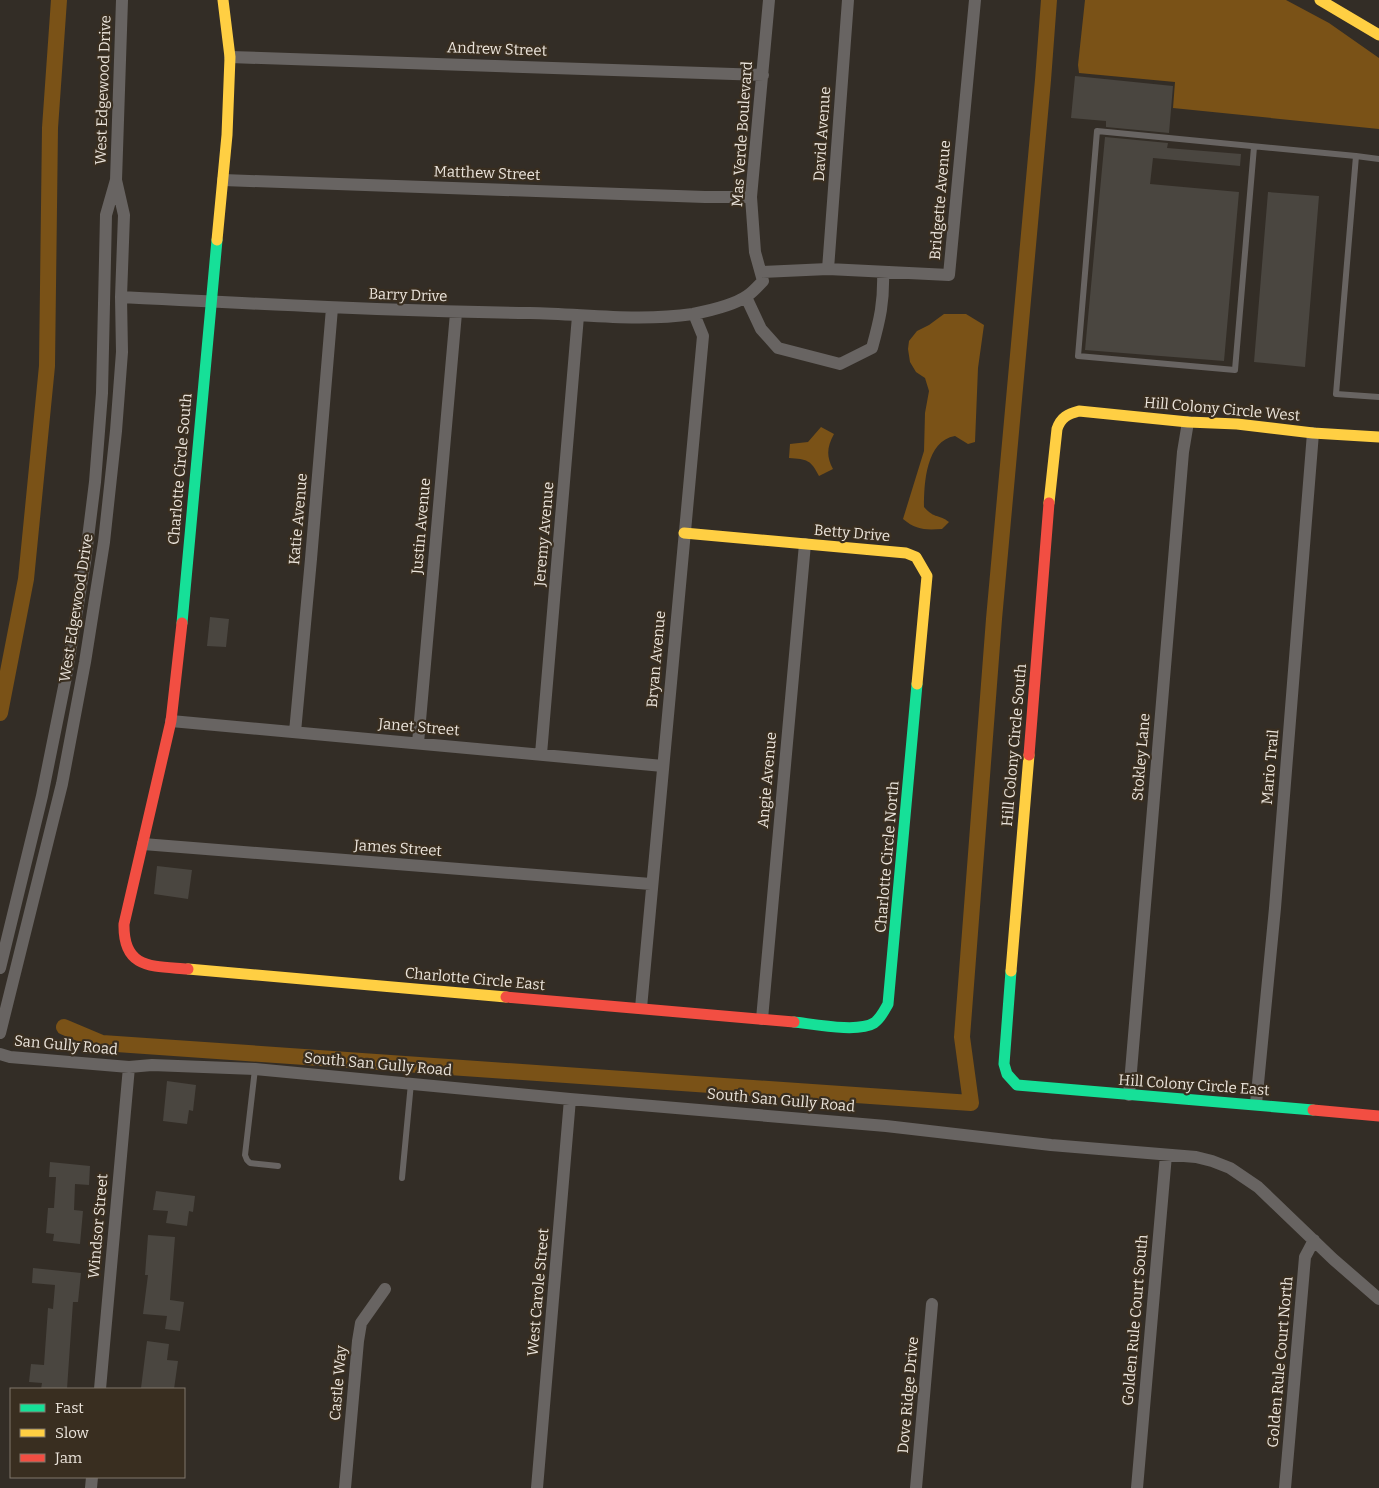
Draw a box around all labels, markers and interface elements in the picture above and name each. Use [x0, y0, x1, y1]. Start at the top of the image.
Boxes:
street label: West Edgewood Drive [91, 15, 115, 165]
street label: Andrew Street [447, 38, 548, 60]
street label: Mas Verde Boulevard [728, 60, 756, 207]
street label: David Avenue [810, 86, 834, 182]
street label: Bridgette Avenue [926, 139, 954, 261]
street label: Matthew Street [433, 162, 541, 184]
street label: Barry Drive [368, 285, 448, 305]
street label: Charlotte Circle South [164, 392, 196, 546]
street label: Hill Colony Circle West [1143, 393, 1301, 425]
street label: Katie Avenue [285, 472, 311, 566]
street label: Justin Avenue [408, 477, 434, 576]
street label: Jeremy Avenue [530, 481, 558, 588]
street label: Betty Drive [813, 521, 891, 545]
street label: West Edgewood Drive [55, 533, 97, 683]
street label: Bryan Avenue [643, 610, 669, 708]
street label: Hill Colony Circle South [998, 662, 1030, 827]
street label: Stokley Lane [1128, 712, 1154, 802]
street label: Janet Street [377, 714, 461, 740]
street label: Mario Trail [1258, 729, 1282, 805]
street label: Angie Avenue [754, 731, 780, 829]
street label: Charlotte Circle North [871, 780, 903, 934]
street label: James Street [353, 836, 443, 860]
street label: Charlotte Circle East [404, 964, 546, 994]
street label: San Gully Road [13, 1031, 119, 1059]
street label: South San Gully Road [303, 1049, 453, 1079]
street label: Hill Colony Circle East [1118, 1071, 1271, 1099]
street label: South San Gully Road [706, 1085, 856, 1115]
street label: Windsor Street [84, 1172, 112, 1279]
street label: West Carole Street [523, 1227, 553, 1357]
street label: Golden Rule Court South [1119, 1233, 1152, 1406]
street label: Golden Rule Court North [1264, 1275, 1297, 1448]
street label: Dove Ridge Drive [894, 1336, 922, 1454]
street label: Castle Way [326, 1345, 350, 1421]
legend [10, 1388, 185, 1478]
text: Fast [55, 1399, 84, 1417]
text: Slow [55, 1424, 90, 1442]
text: Jam [54, 1449, 83, 1467]

